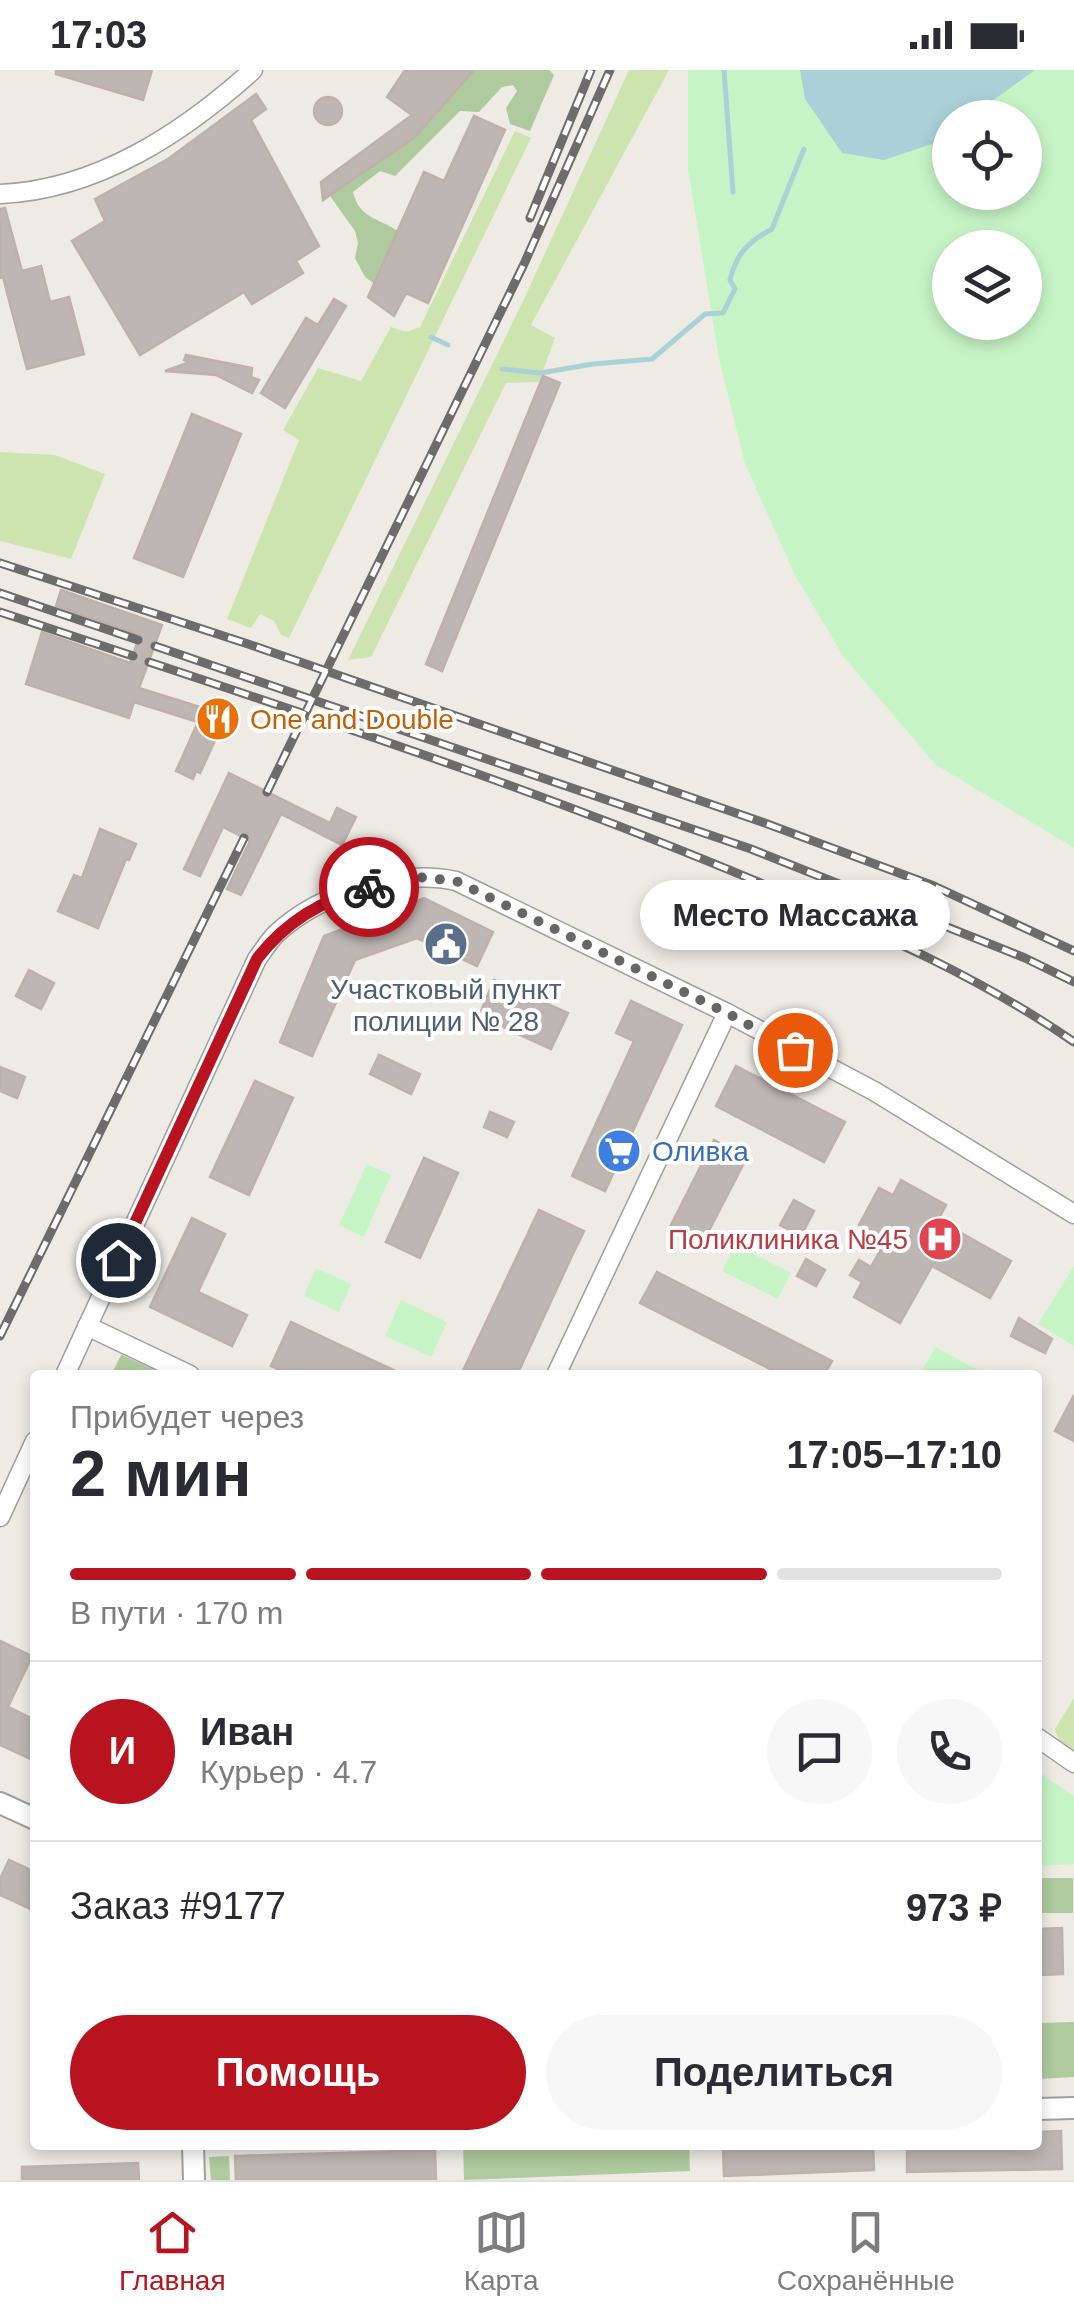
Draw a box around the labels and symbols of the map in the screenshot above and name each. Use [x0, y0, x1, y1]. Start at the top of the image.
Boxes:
restaurant icon: One and Double [195, 696, 241, 742]
place label: One and Double [250, 704, 454, 735]
courier [319, 837, 419, 937]
callout: Место Массажа [640, 880, 950, 950]
public building icon: Участковый пункт полиции № 28 [423, 921, 469, 967]
place label: Участковый пункт полиции № 28 [330, 974, 562, 1037]
pin [753, 1008, 838, 1093]
supermarket icon: Оливка [596, 1128, 642, 1174]
place label: Оливка [652, 1136, 749, 1167]
hospital icon: Поликлиника №45 [917, 1216, 963, 1262]
pin [76, 1218, 161, 1303]
place label: Поликлиника №45 [668, 1224, 908, 1255]

